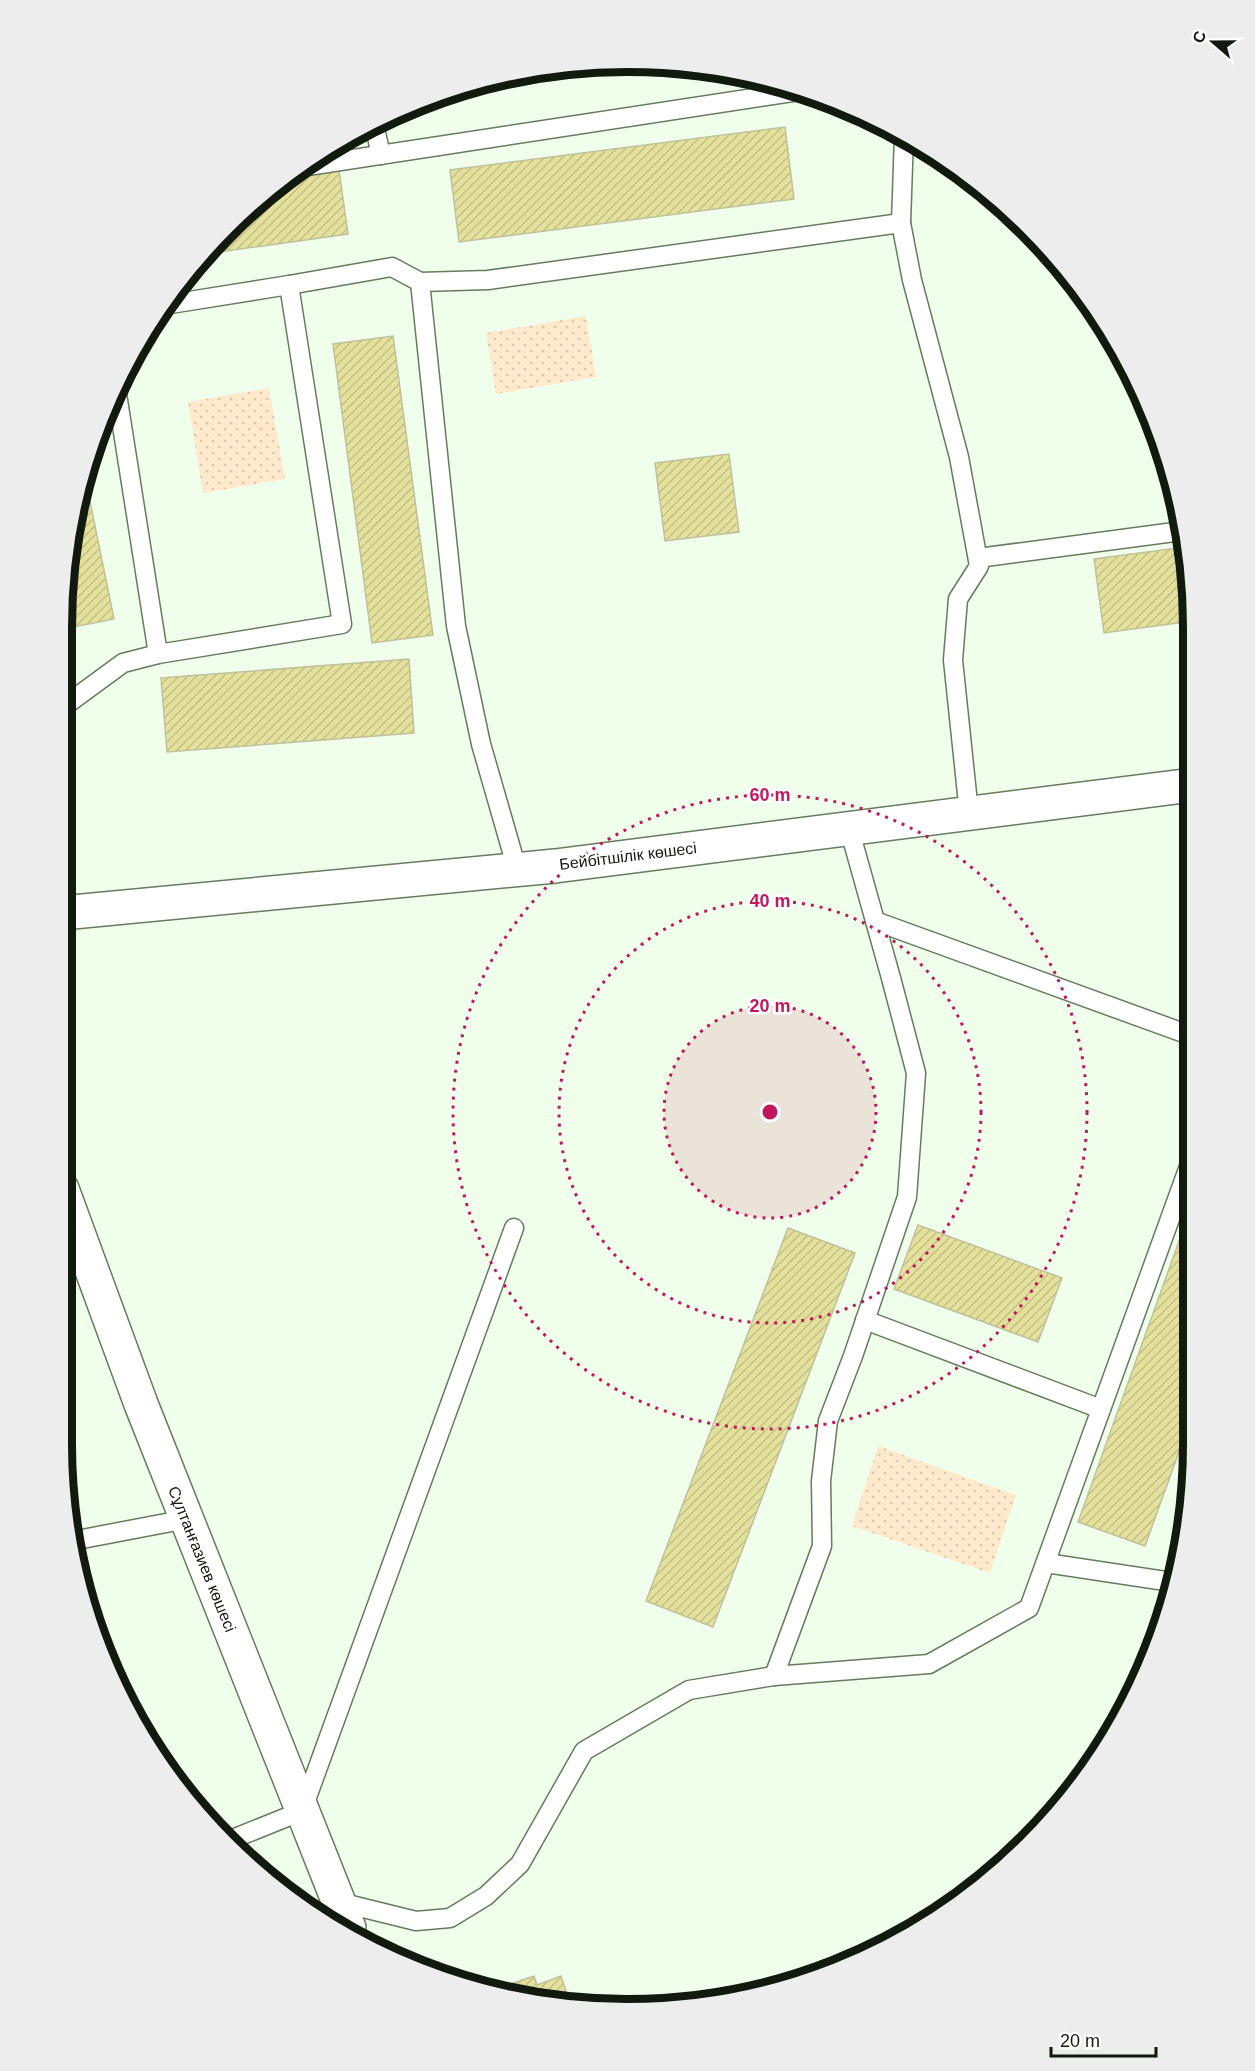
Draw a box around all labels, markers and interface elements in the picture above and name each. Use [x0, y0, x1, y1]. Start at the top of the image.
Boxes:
north arrow [1183, 12, 1243, 72]
text: С [1189, 28, 1209, 45]
text: 60 m [749, 785, 791, 805]
street label: Бейбітшілік көшесі [558, 839, 698, 873]
text: 40 m [749, 891, 791, 911]
text: 20 m [749, 996, 791, 1016]
centre of rings [760, 1102, 780, 1122]
street label: Сұлтанғазиев көшесі [165, 1484, 239, 1634]
scale bar [1051, 2020, 1156, 2058]
text: 20 m [1060, 2031, 1100, 2051]

